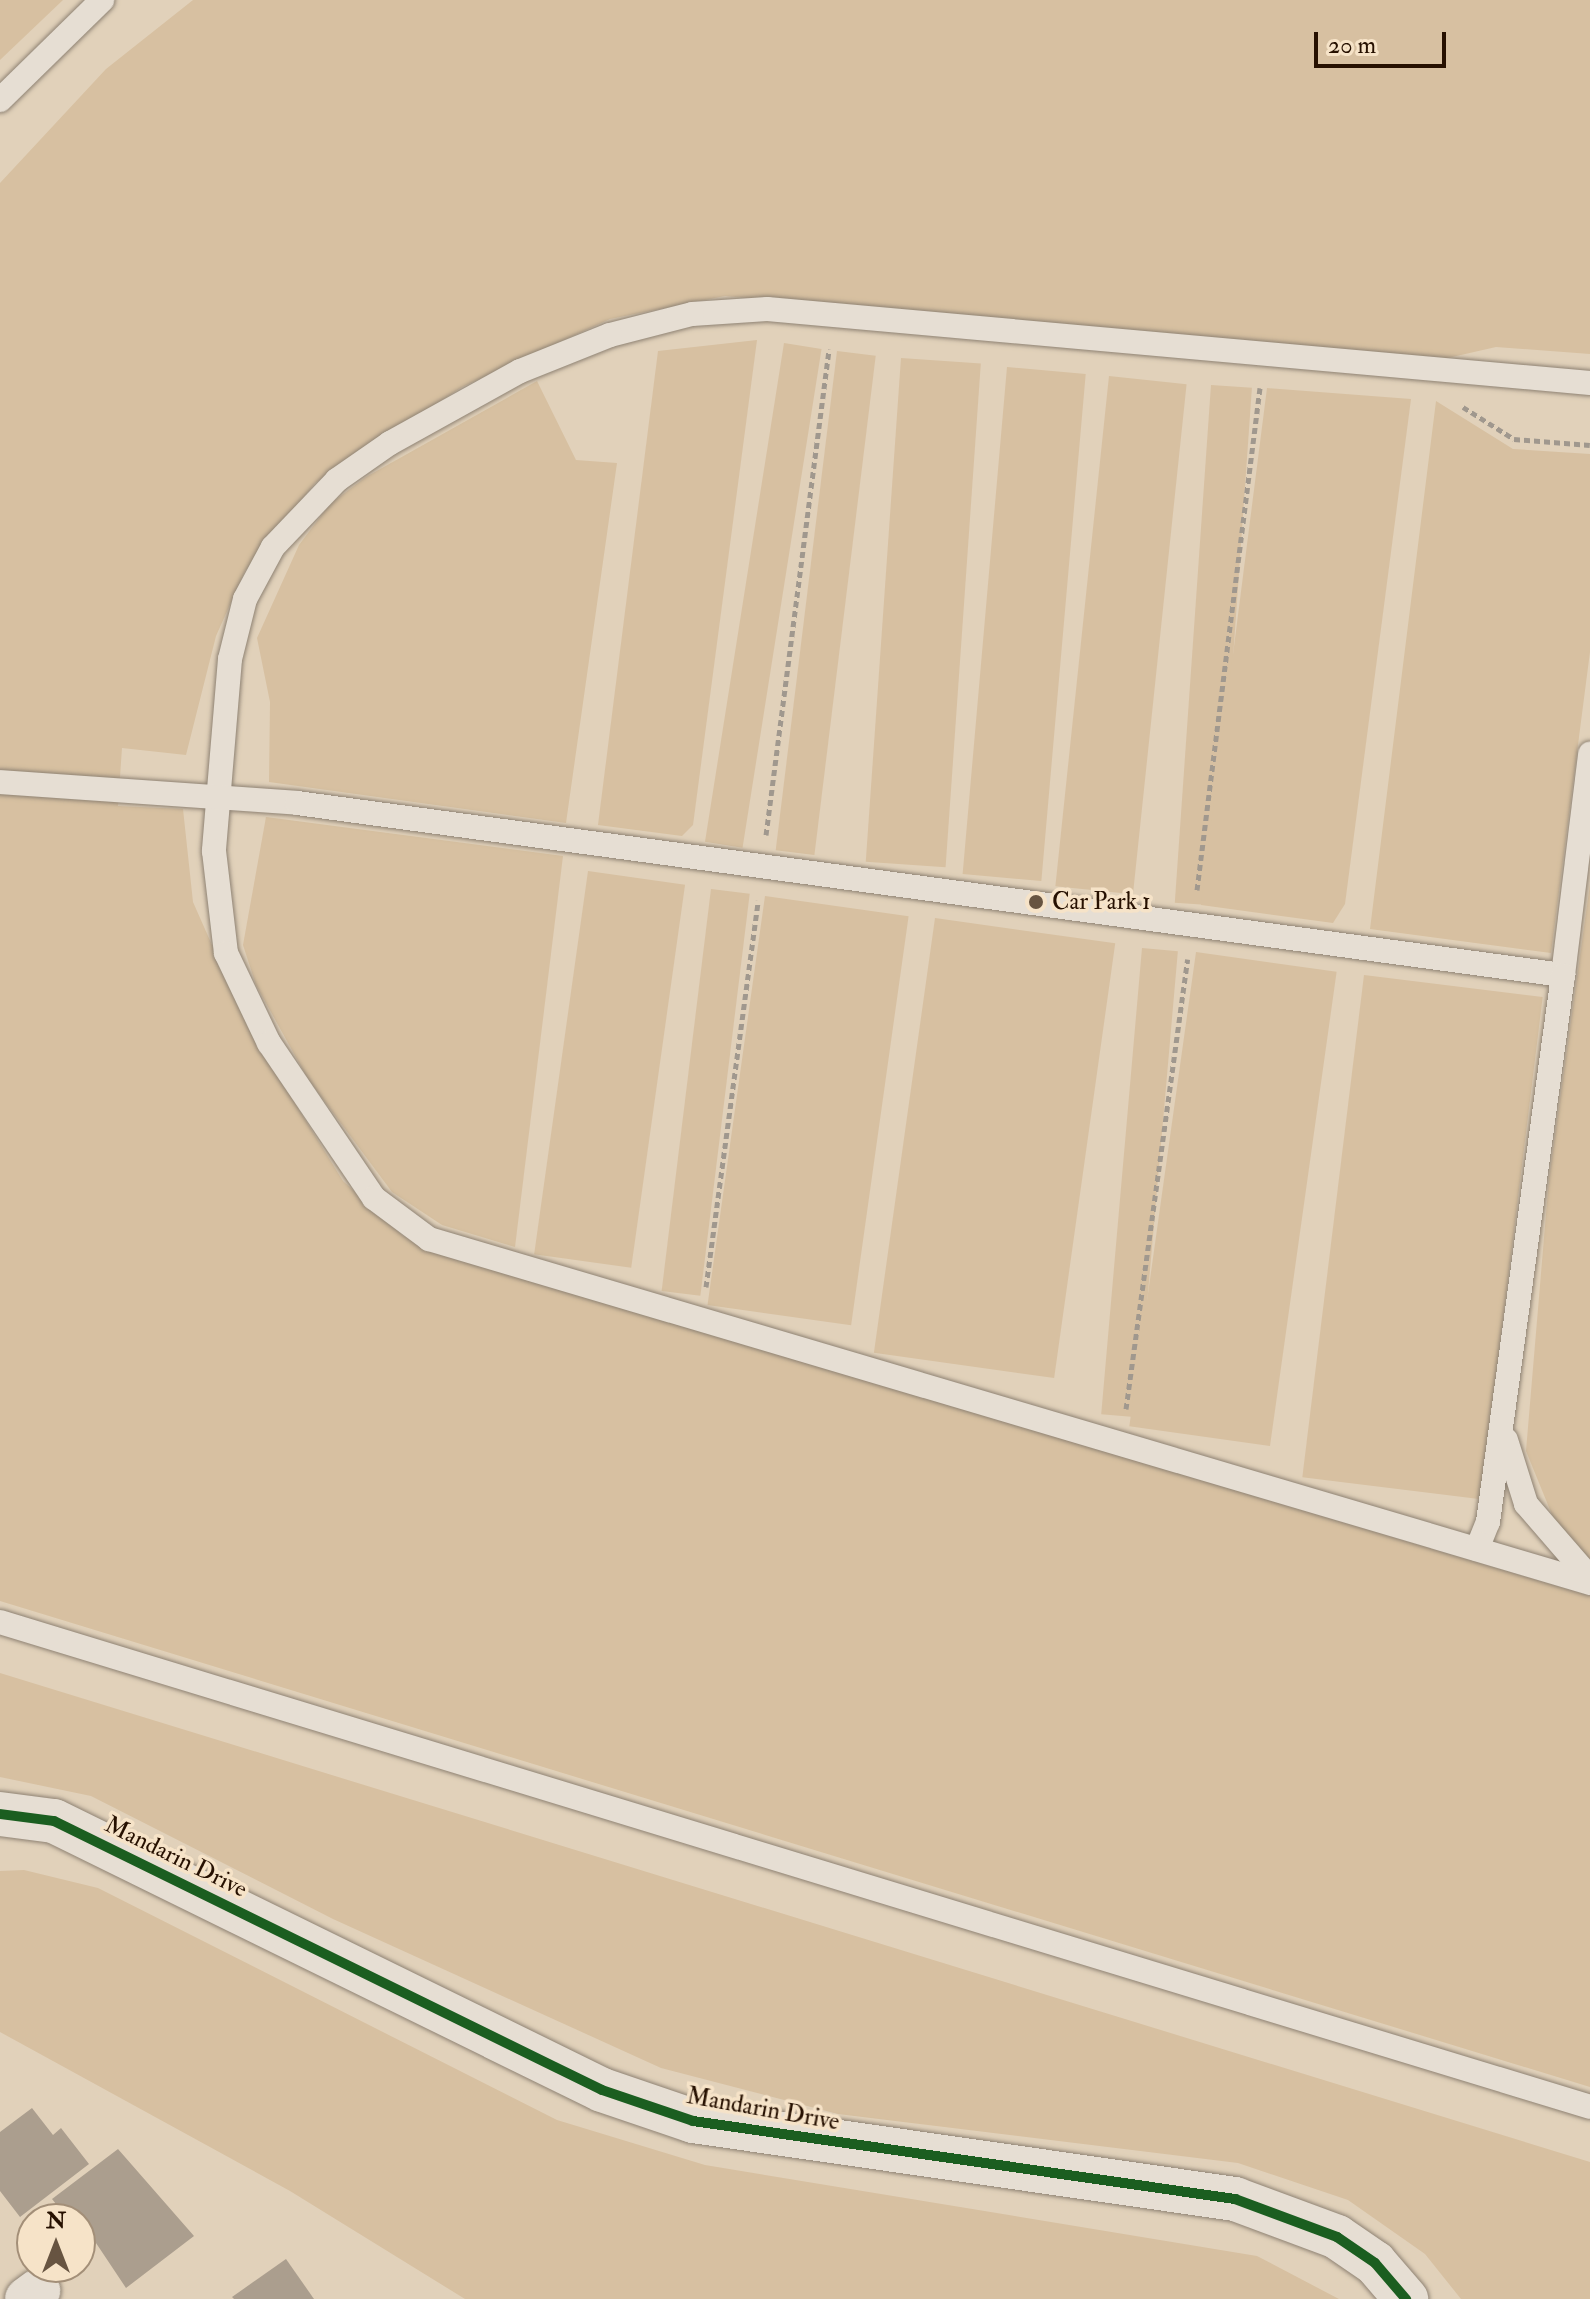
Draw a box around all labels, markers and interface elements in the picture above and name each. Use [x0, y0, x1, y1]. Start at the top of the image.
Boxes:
scale bar [1318, 16, 1450, 66]
text: 20 m [1328, 30, 1376, 61]
place label: Car Park 1 [1052, 888, 1151, 916]
marker: Car Park 1 [1027, 893, 1045, 911]
street label: Mandarin Drive [100, 1810, 252, 1904]
street label: Mandarin Drive [684, 2081, 842, 2137]
north arrow [16, 2203, 96, 2283]
text: N [46, 2207, 66, 2235]

